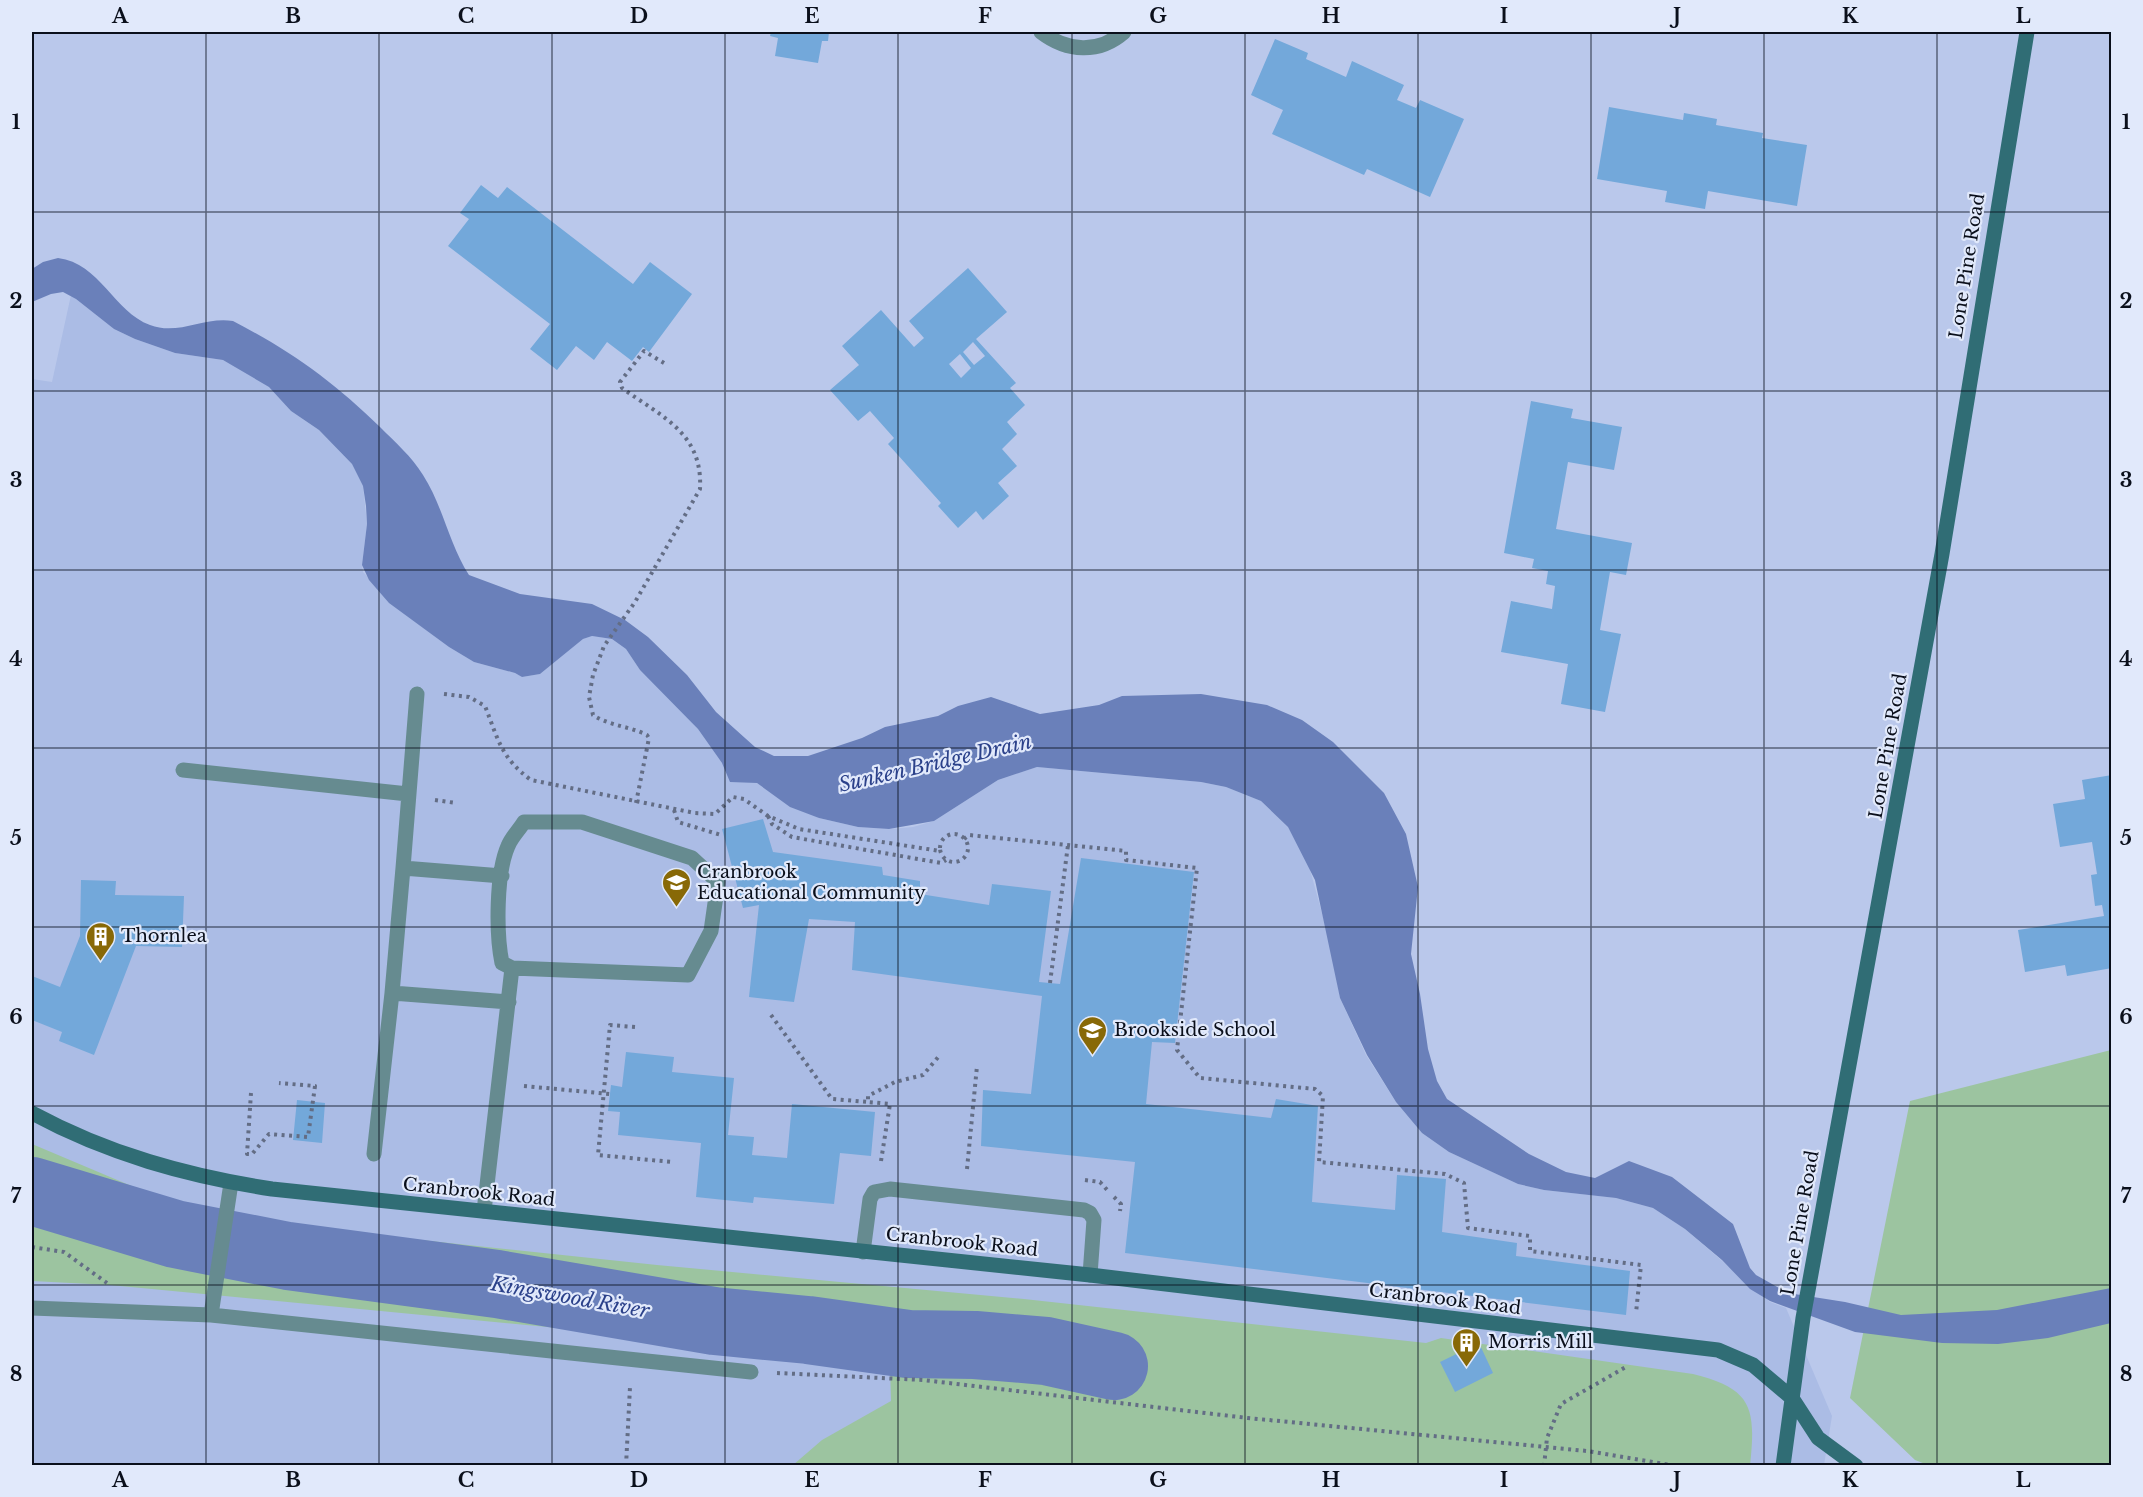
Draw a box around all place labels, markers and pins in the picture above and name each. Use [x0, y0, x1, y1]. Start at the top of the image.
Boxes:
place label: Cranbrook Educational Community [697, 861, 926, 904]
school or university icon: Cranbrook Educational Community [660, 866, 692, 908]
building icon: Thornlea [84, 920, 116, 962]
place label: Thornlea [121, 925, 207, 947]
school or university icon: Brookside School [1077, 1014, 1109, 1056]
place label: Brookside School [1114, 1019, 1276, 1041]
building icon: Morris Mill [1451, 1326, 1483, 1368]
place label: Morris Mill [1488, 1331, 1593, 1353]

